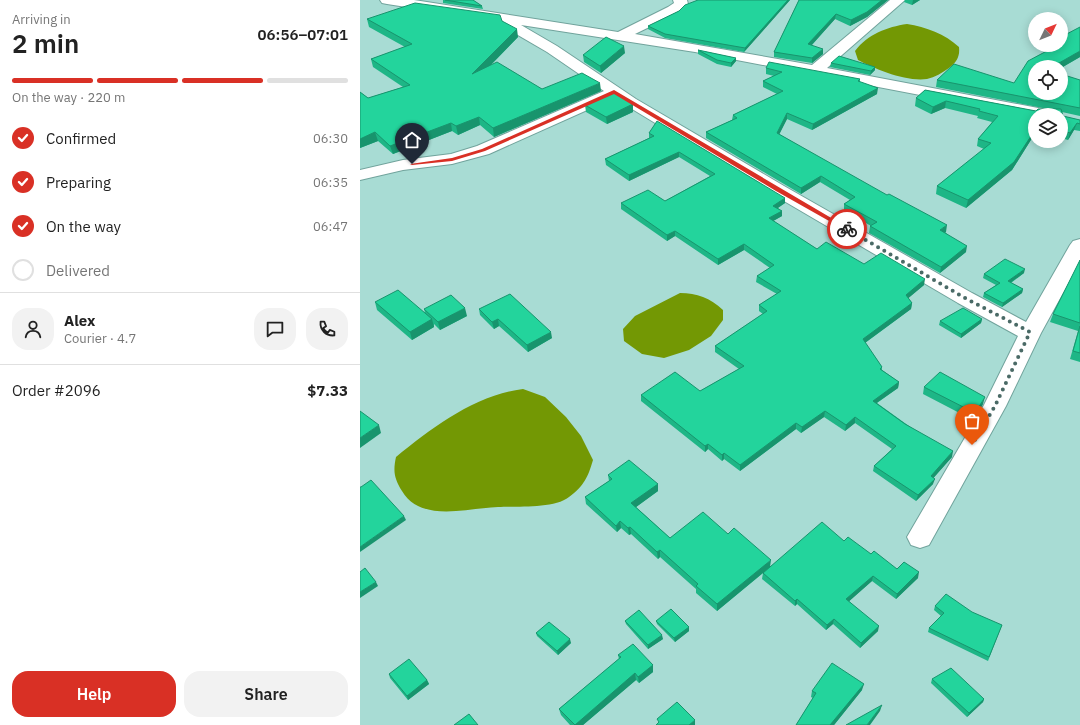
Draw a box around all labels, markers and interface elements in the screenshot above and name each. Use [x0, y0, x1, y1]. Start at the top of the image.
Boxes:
text: Arriving in [12, 11, 71, 28]
north arrow [1028, 12, 1068, 52]
map controls [1028, 12, 1068, 148]
text: 06:56–07:01 [258, 25, 348, 44]
text: 2 min [12, 26, 79, 60]
button: locate [1028, 60, 1068, 100]
text: On the way · 220 m [12, 89, 125, 106]
button: layers [1028, 108, 1068, 148]
pin [395, 123, 429, 164]
icon: check [12, 127, 34, 149]
text: Confirmed [46, 129, 116, 148]
icon: home [401, 129, 423, 151]
text: 06:30 [313, 130, 348, 147]
icon: check [12, 171, 34, 193]
text: Preparing [46, 173, 111, 192]
text: 06:35 [313, 174, 348, 191]
courier [827, 209, 867, 249]
icon: check [12, 215, 34, 237]
text: On the way [46, 217, 121, 236]
text: 06:47 [313, 218, 348, 235]
icon: bike [836, 218, 858, 240]
text: Delivered [46, 261, 110, 280]
button: person [12, 308, 54, 350]
button: chat [254, 308, 296, 350]
button: phone [306, 308, 348, 350]
text: Alex [64, 311, 95, 330]
text: Courier · 4.7 [64, 330, 136, 347]
text: Order #2096 [12, 381, 101, 400]
text: $7.33 [307, 381, 348, 400]
pin [955, 404, 989, 445]
icon: bag [961, 410, 983, 432]
button: Help [12, 671, 176, 717]
button: Share [184, 671, 348, 717]

